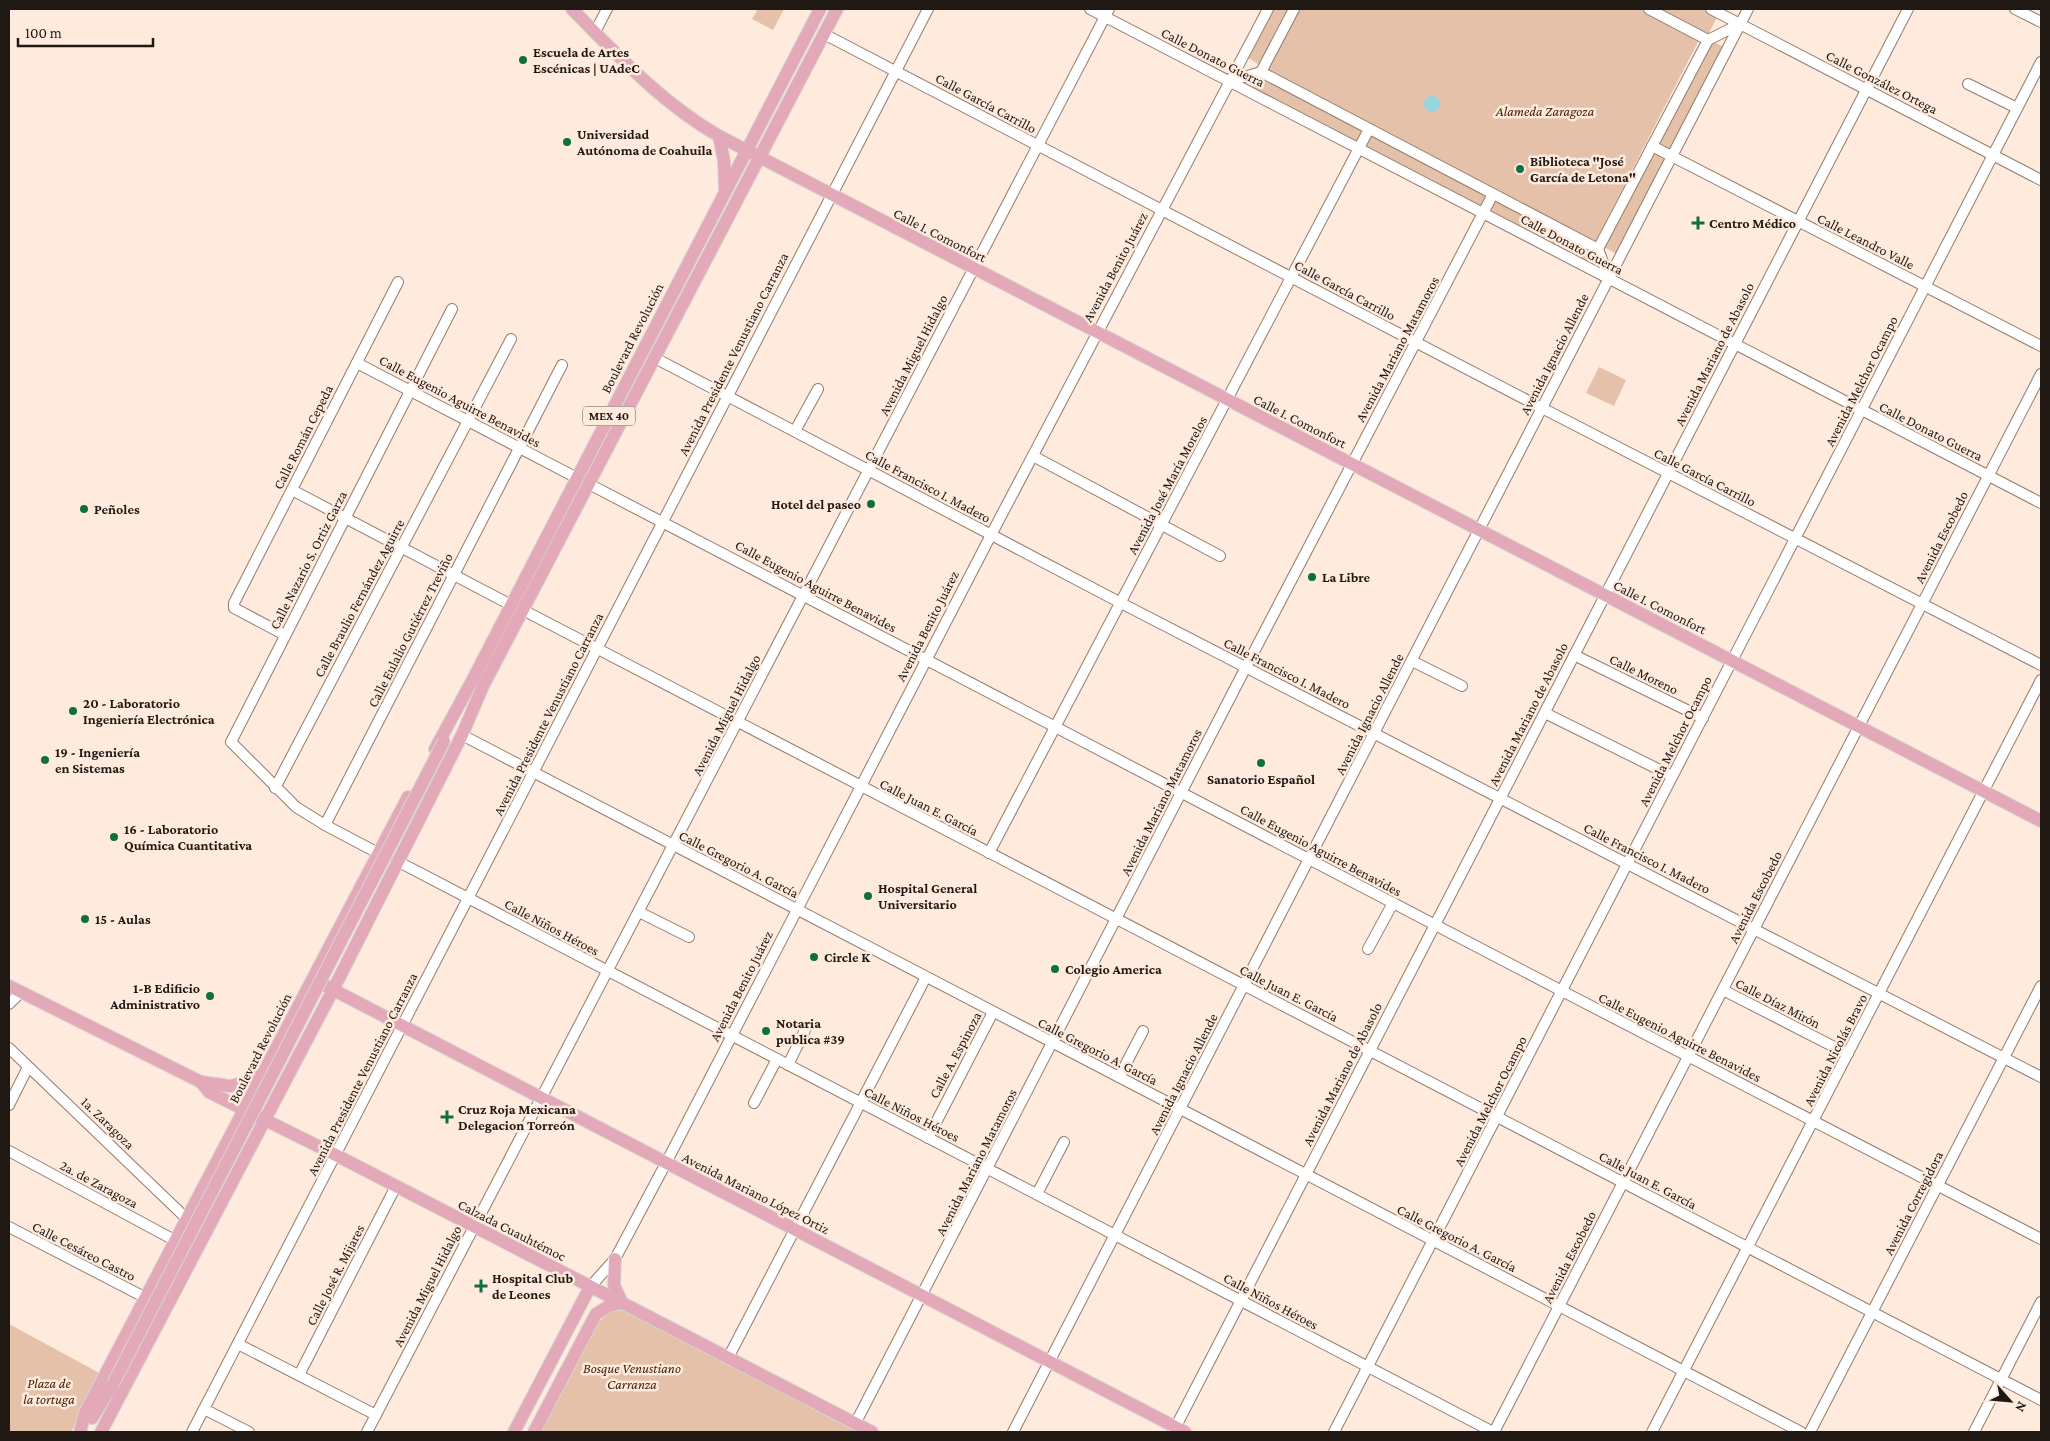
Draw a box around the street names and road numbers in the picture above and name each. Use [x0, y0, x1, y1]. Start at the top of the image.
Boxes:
street label: Calle Donato Guerra [1159, 24, 1268, 90]
street label: Calle González Ortega [1824, 47, 1941, 117]
street label: Calle García Carrillo [933, 70, 1039, 136]
street label: Calle I. Comonfort [891, 205, 990, 266]
street label: Avenida Benito Juárez [1079, 209, 1151, 325]
street label: Calle Donato Guerra [1518, 210, 1626, 278]
street label: Calle Leandro Valle [1815, 210, 1917, 272]
street label: Avenida Presidente Venustiano Carranza [675, 249, 792, 458]
street label: Calle García Carrillo [1292, 257, 1398, 323]
street label: Avenida Mariano Matamoros [1352, 273, 1442, 425]
street label: Boulevard Revolución [597, 280, 667, 396]
street label: Avenida Mariano de Abasolo [1671, 280, 1757, 428]
street label: Avenida Ignacio Allende [1516, 291, 1592, 417]
street label: Avenida Miguel Hidalgo [876, 292, 951, 418]
street label: Avenida Melchor Ocampo [1821, 313, 1901, 449]
street label: Calle Eugenio Aguirre Benavides [377, 352, 543, 450]
street label: Calle Román Cepeda [270, 382, 336, 492]
street label: Calle I. Comonfort [1251, 391, 1350, 452]
street label: Calle Donato Guerra [1877, 398, 1986, 464]
road number: MEX 40 [583, 406, 635, 426]
street label: Avenida José María Morelos [1124, 413, 1210, 557]
street label: Calle García Carrillo [1651, 444, 1759, 510]
street label: Calle Francisco I. Madero [862, 446, 994, 526]
street label: Calle Nazario S. Ortiz Garza [266, 488, 350, 632]
street label: Avenida Escobedo [1911, 488, 1971, 586]
street label: Calle Braulio Fernández Aguirre [310, 516, 408, 680]
street label: Calle Eugenio Aguirre Benavides [733, 537, 899, 635]
street label: Calle Eulalio Gutiérrez Treviño [364, 550, 456, 710]
street label: Avenida Benito Juárez [892, 568, 962, 684]
street label: Calle I. Comonfort [1611, 577, 1710, 638]
street label: Avenida Presidente Venustiano Carranza [490, 609, 607, 818]
street label: Calle Francisco I. Madero [1221, 634, 1353, 712]
street label: Avenida Mariano de Abasolo [1485, 640, 1571, 788]
street label: Calle Moreno [1607, 650, 1681, 698]
street label: Avenida Ignacio Allende [1331, 651, 1407, 777]
street label: Avenida Miguel Hidalgo [689, 652, 764, 778]
street label: Avenida Melchor Ocampo [1635, 673, 1715, 809]
street label: Avenida Mariano Matamoros [1117, 726, 1205, 878]
street label: Calle Juan E. García [877, 775, 981, 839]
street label: Calle Eugenio Aguirre Benavides [1238, 801, 1404, 899]
street label: Calle Francisco I. Madero [1581, 819, 1713, 897]
street label: Calle Gregorio A. García [676, 827, 802, 901]
street label: Avenida Escobedo [1725, 848, 1785, 946]
street label: Calle Niños Héroes [502, 895, 602, 959]
street label: Avenida Benito Juárez [706, 928, 776, 1044]
street label: Calle Juan E. García [1237, 961, 1341, 1025]
street label: Avenida Presidente Venustiano Carranza [304, 969, 421, 1178]
street label: Calle Díaz Mirón [1733, 975, 1824, 1032]
street label: Calle Eugenio Aguirre Benavides [1596, 989, 1764, 1085]
street label: Boulevard Revolución [225, 990, 295, 1106]
street label: Avenida Nicolás Bravo [1800, 991, 1870, 1109]
street label: Avenida Mariano de Abasolo [1299, 1000, 1385, 1148]
street label: Calle A. Espinoza [925, 1009, 985, 1101]
street label: Avenida Ignacio Allende [1145, 1011, 1221, 1137]
street label: Calle Gregorio A. García [1035, 1014, 1161, 1088]
street label: Avenida Melchor Ocampo [1450, 1033, 1530, 1169]
street label: Calle Niños Héroes [862, 1083, 962, 1145]
street label: Avenida Mariano Matamoros [932, 1086, 1020, 1238]
street label: 1a. Zaragoza [78, 1094, 138, 1153]
street label: Calle Juan E. García [1596, 1147, 1700, 1213]
street label: Avenida Corregidora [1880, 1148, 1946, 1258]
street label: Avenida Mariano López Ortiz [680, 1149, 832, 1237]
street label: 2a. de Zaragoza [57, 1157, 141, 1212]
street label: Calzada Cuauhtémoc [455, 1196, 569, 1264]
street label: Calle Gregorio A. García [1394, 1201, 1520, 1275]
street label: Avenida Escobedo [1539, 1208, 1599, 1306]
street label: Calle Cesáreo Castro [30, 1218, 138, 1284]
street label: Calle José R. Mijares [303, 1222, 368, 1329]
street label: Avenida Miguel Hidalgo [390, 1223, 465, 1349]
street label: Calle Niños Héroes [1221, 1269, 1321, 1333]

